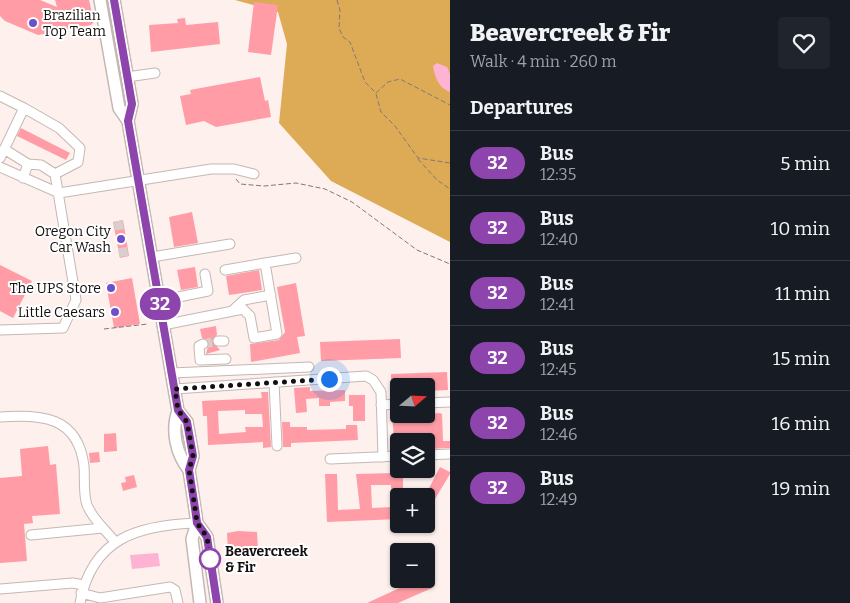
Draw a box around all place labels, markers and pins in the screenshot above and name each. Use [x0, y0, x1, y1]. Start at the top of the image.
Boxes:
place label: Brazilian Top Team [43, 7, 106, 40]
marker: Brazilian Top Team [27, 17, 39, 29]
place label: Oregon City Car Wash [35, 223, 112, 256]
marker: Oregon City Car Wash [115, 233, 127, 245]
place label: The UPS Store [9, 280, 101, 297]
marker: The UPS Store [105, 282, 117, 294]
place label: Little Caesars [18, 304, 105, 321]
marker: Little Caesars [109, 306, 121, 318]
place label: Beavercreek & Fir [225, 543, 308, 576]
marker: Beavercreek & Fir [199, 548, 221, 570]

